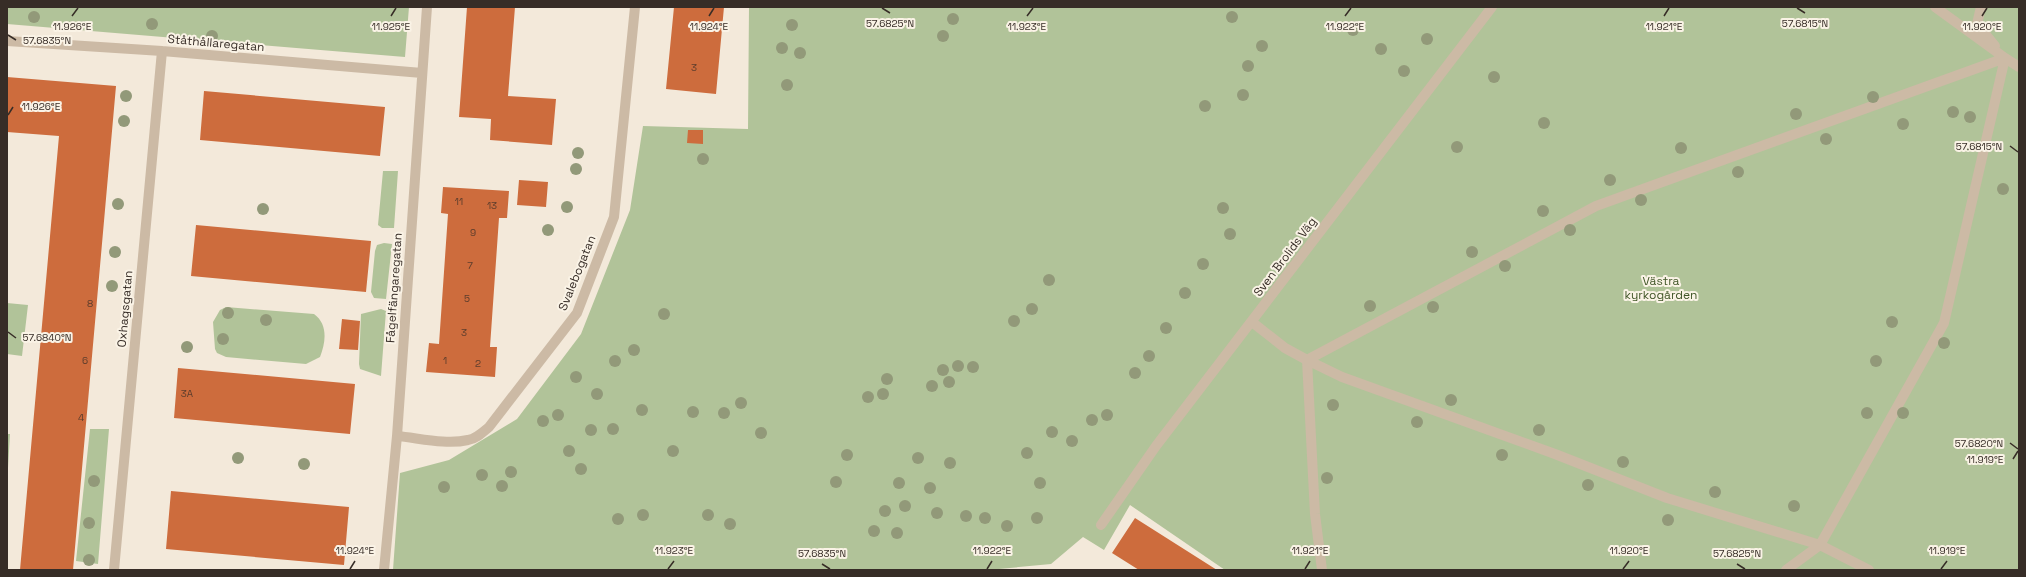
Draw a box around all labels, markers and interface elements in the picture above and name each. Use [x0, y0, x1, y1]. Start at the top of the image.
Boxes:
text: 57.6825°N [866, 17, 914, 30]
text: 57.6815°N [1782, 17, 1828, 30]
text: 11.926°E [53, 20, 92, 33]
text: 11.925°E [372, 20, 411, 33]
text: 11.924°E [690, 20, 729, 33]
text: 11.923°E [1008, 20, 1047, 33]
text: 11.922°E [1326, 20, 1365, 33]
text: 11.921°E [1646, 20, 1683, 33]
text: 11.920°E [1963, 20, 2002, 33]
street label: Ståthållaregatan [167, 31, 265, 55]
text: 57.6835°N [23, 34, 71, 47]
house number: 3 [691, 61, 697, 74]
text: 11.926°E [22, 100, 61, 113]
text: 57.6815°N [1956, 140, 2002, 153]
house number: 11 [455, 195, 463, 208]
house number: 13 [487, 199, 497, 212]
street label: Sven Brolids Väg [1250, 214, 1320, 300]
house number: 9 [470, 226, 476, 239]
street label: Fågelfängaregatan [382, 232, 406, 344]
street label: Svalebogatan [555, 233, 599, 313]
house number: 7 [467, 259, 473, 272]
street label: Oxhagsgatan [114, 270, 136, 348]
park label: Västra kyrkogården [1625, 273, 1697, 303]
house number: 5 [464, 292, 470, 305]
house number: 8 [87, 297, 93, 310]
house number: 3 [461, 326, 467, 339]
text: 57.6840°N [23, 331, 71, 344]
house number: 6 [82, 354, 88, 367]
house number: 1 [443, 354, 447, 367]
house number: 2 [475, 357, 481, 370]
house number: 3A [181, 387, 194, 400]
house number: 4 [78, 411, 84, 424]
text: 57.6820°N [1955, 437, 2003, 450]
text: 11.919°E [1967, 453, 2004, 466]
text: 11.924°E [336, 544, 375, 557]
text: 11.923°E [655, 544, 694, 557]
text: 11.922°E [973, 544, 1012, 557]
text: 11.921°E [1292, 544, 1329, 557]
text: 11.920°E [1610, 544, 1649, 557]
text: 11.919°E [1929, 544, 1966, 557]
text: 57.6835°N [798, 547, 846, 560]
text: 57.6825°N [1713, 547, 1761, 560]

